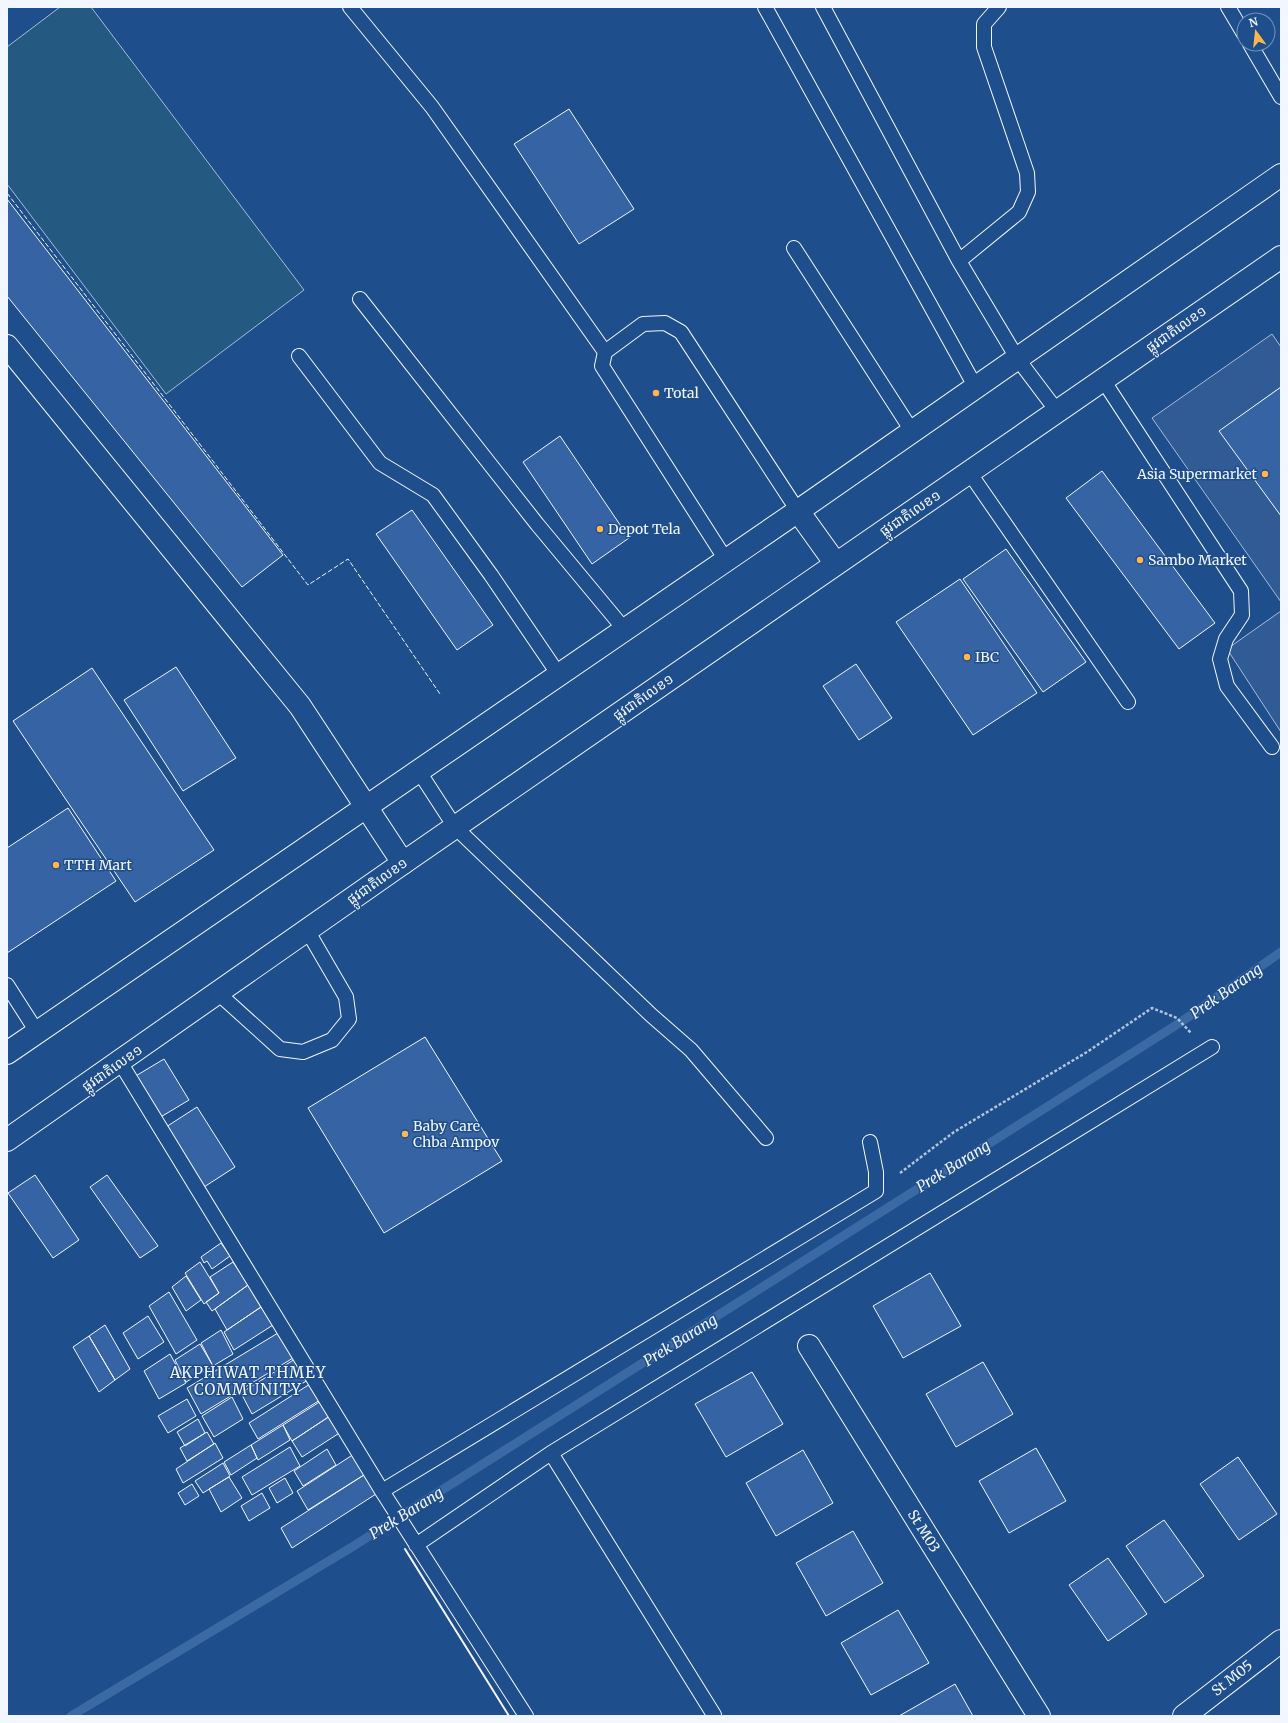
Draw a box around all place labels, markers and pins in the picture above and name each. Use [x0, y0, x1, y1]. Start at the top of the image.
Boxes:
place label: Total [664, 384, 700, 402]
marker: Total [651, 388, 661, 398]
place label: Asia Supermarket [1136, 465, 1258, 483]
marker: Asia Supermarket [1260, 469, 1270, 479]
place label: Depot Tela [608, 520, 681, 538]
marker: Depot Tela [595, 524, 605, 534]
place label: Sambo Market [1148, 551, 1247, 569]
marker: Sambo Market [1135, 555, 1145, 565]
place label: IBC [975, 648, 999, 666]
marker: IBC [962, 652, 972, 662]
place label: TTH Mart [64, 856, 132, 874]
marker: TTH Mart [51, 860, 61, 870]
place label: Baby Care Chba Ampov [413, 1117, 500, 1151]
marker: Baby Care Chba Ampov [400, 1129, 410, 1139]

